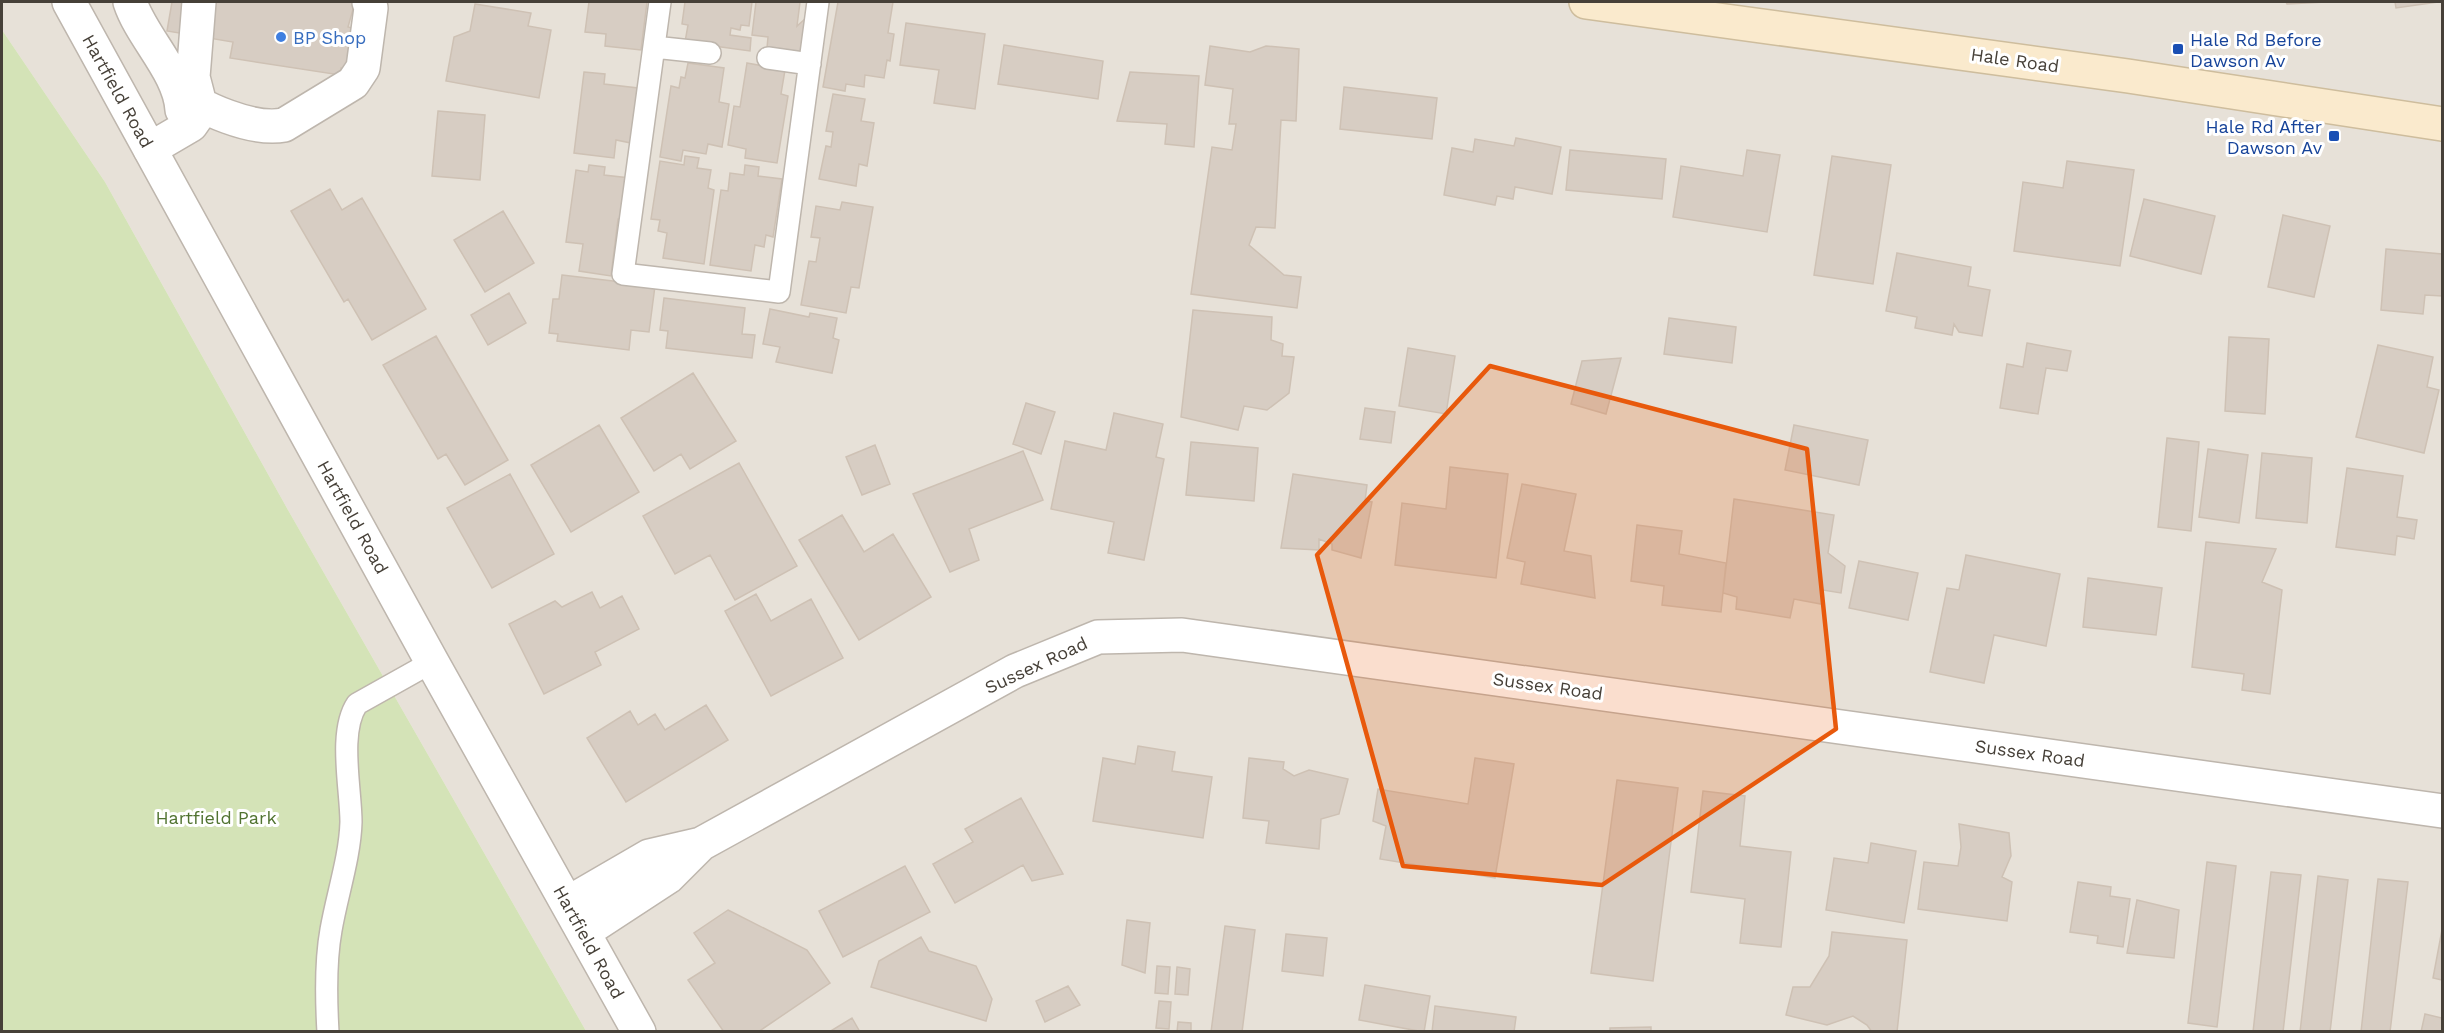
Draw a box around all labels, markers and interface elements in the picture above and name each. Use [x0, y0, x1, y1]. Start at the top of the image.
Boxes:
place label: BP Shop [293, 27, 366, 48]
place label: Hale Rd Before Dawson Av [2190, 29, 2322, 71]
marker: BP Shop [274, 30, 288, 44]
street label: Hartfield Road [78, 31, 158, 151]
marker: Hale Rd Before Dawson Av [2171, 42, 2185, 56]
street label: Hale Road [1969, 43, 2061, 77]
place label: Hale Rd After Dawson Av [2205, 116, 2323, 158]
marker: Hale Rd After Dawson Av [2327, 129, 2341, 143]
street label: Hartfield Road [313, 457, 393, 577]
street label: Sussex Road [981, 632, 1091, 698]
street label: Sussex Road [1492, 668, 1604, 704]
street label: Sussex Road [1974, 735, 2086, 771]
park label: Hartfield Park [155, 807, 277, 828]
street label: Hartfield Road [549, 882, 629, 1002]

